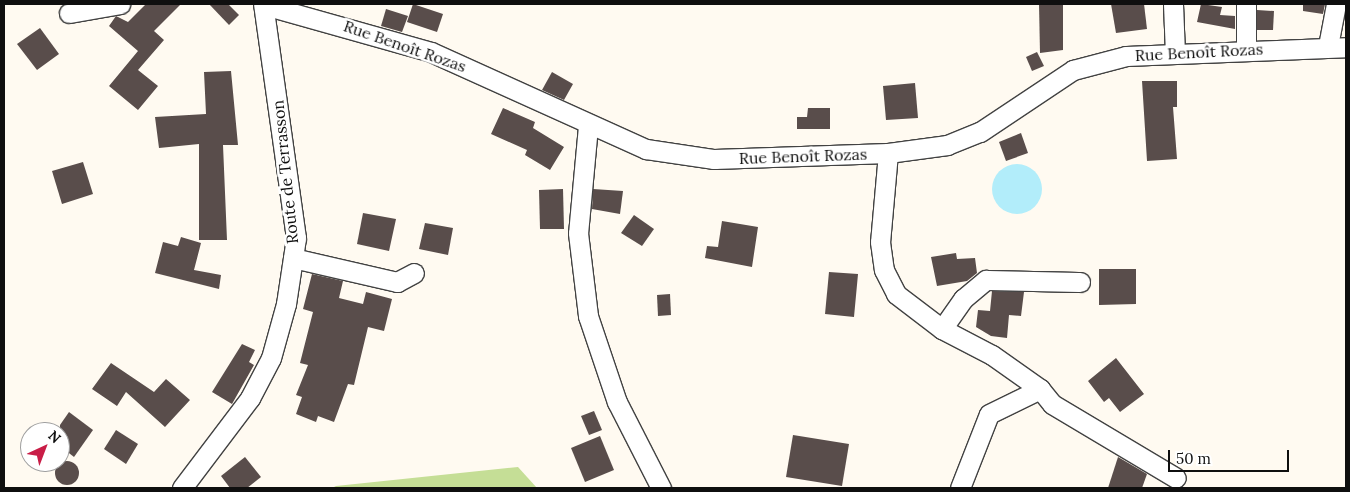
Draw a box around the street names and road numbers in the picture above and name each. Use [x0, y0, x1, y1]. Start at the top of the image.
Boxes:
street label: Rue Benoît Rozas [341, 16, 469, 76]
street label: Rue Benoît Rozas [1134, 39, 1264, 65]
street label: Route de Terrasson [268, 99, 302, 245]
street label: Rue Benoît Rozas [738, 144, 868, 168]

